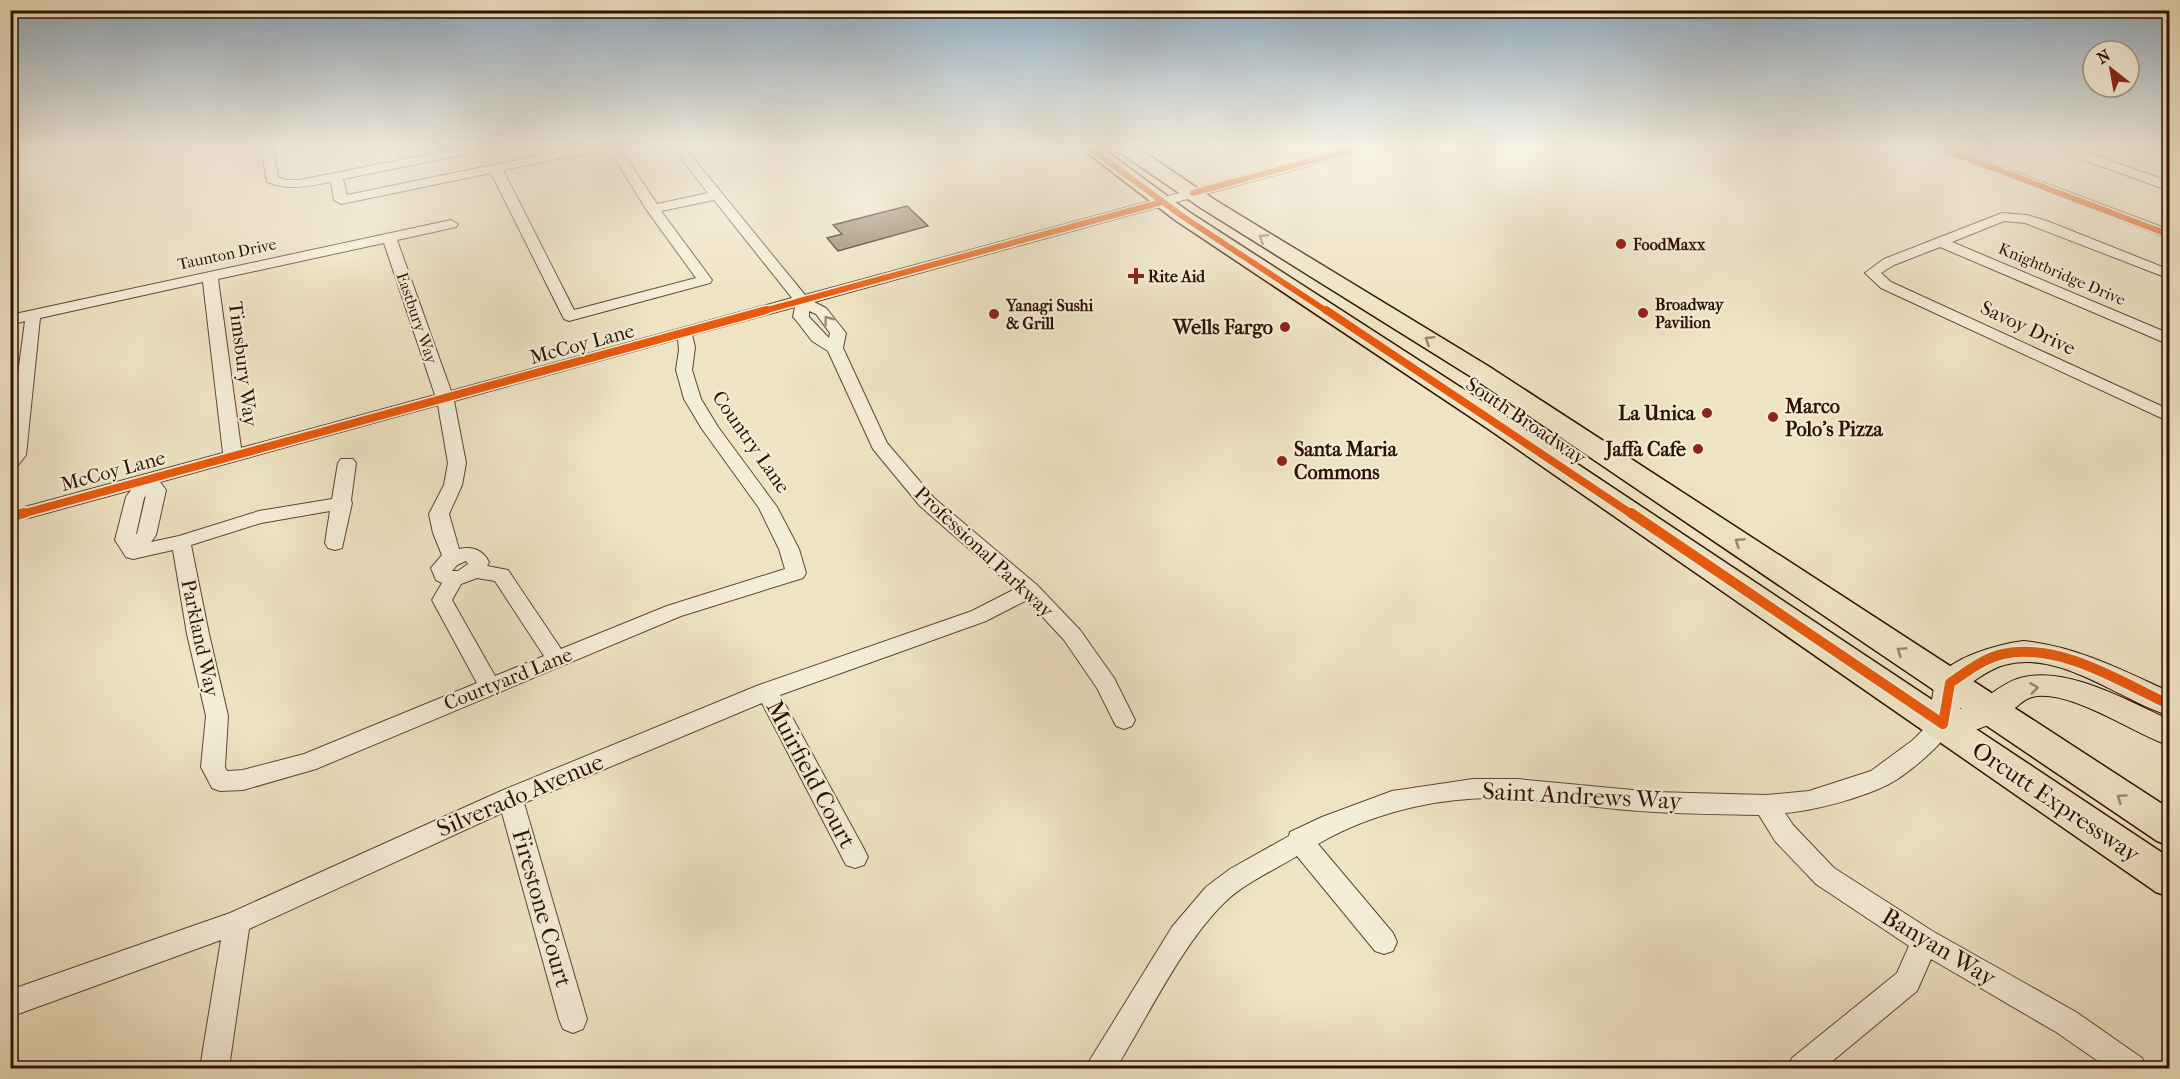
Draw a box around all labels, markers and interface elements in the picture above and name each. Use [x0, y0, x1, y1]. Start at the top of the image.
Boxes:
north arrow [2081, 39, 2141, 99]
text: N [2093, 45, 2114, 68]
one-way arrow [1259, 233, 1269, 245]
street label: Taunton Drive [176, 234, 278, 274]
place label: FoodMaxx [1632, 235, 1706, 254]
marker: FoodMaxx [1614, 237, 1628, 251]
street label: Knightbridge Drive [1996, 239, 2128, 309]
place label: Rite Aid [1148, 267, 1206, 286]
marker: Rite Aid [1129, 269, 1143, 283]
street label: Eastbury Way [393, 270, 442, 367]
place label: Broadway Pavilion [1655, 295, 1725, 332]
place label: Yanagi Sushi & Grill [1005, 296, 1094, 333]
street label: Savoy Drive [1977, 296, 2079, 360]
street label: Timsbury Way [224, 300, 262, 429]
marker: Broadway Pavilion [1636, 306, 1650, 320]
marker: Yanagi Sushi & Grill [987, 307, 1001, 321]
one-way arrow [824, 316, 835, 327]
place label: Wells Fargo [1172, 316, 1273, 339]
street label: McCoy Lane [527, 319, 637, 369]
marker: Wells Fargo [1278, 320, 1292, 334]
one-way arrow [1425, 336, 1435, 348]
street label: South Broadway [1462, 372, 1592, 470]
street label: Country Lane [707, 386, 795, 498]
place label: Marco Polo's Pizza [1784, 395, 1884, 441]
place label: La Unica [1618, 402, 1696, 425]
marker: La Unica [1700, 406, 1714, 420]
marker: Marco Polo's Pizza [1766, 410, 1780, 424]
place label: Santa Maria Commons [1294, 438, 1398, 484]
place label: Jaffa Cafe [1603, 438, 1686, 461]
marker: Jaffa Cafe [1691, 442, 1705, 456]
street label: McCoy Lane [58, 446, 168, 496]
marker: Santa Maria Commons [1275, 454, 1289, 468]
street label: Professional Parkway [910, 482, 1059, 623]
one-way arrow [1734, 539, 1745, 550]
street label: Parkland Way [176, 577, 224, 700]
street label: Courtyard Lane [440, 643, 576, 715]
one-way arrow [1897, 646, 1907, 658]
one-way arrow [2029, 682, 2039, 694]
street label: Muirfield Court [760, 695, 862, 853]
street label: Orcutt Expressway [1967, 736, 2146, 869]
street label: Silverado Avenue [432, 747, 608, 843]
street label: Saint Andrews Way [1482, 777, 1684, 815]
one-way arrow [2117, 794, 2128, 805]
street label: Firestone Court [506, 826, 578, 991]
street label: Banyan Way [1877, 902, 2002, 993]

